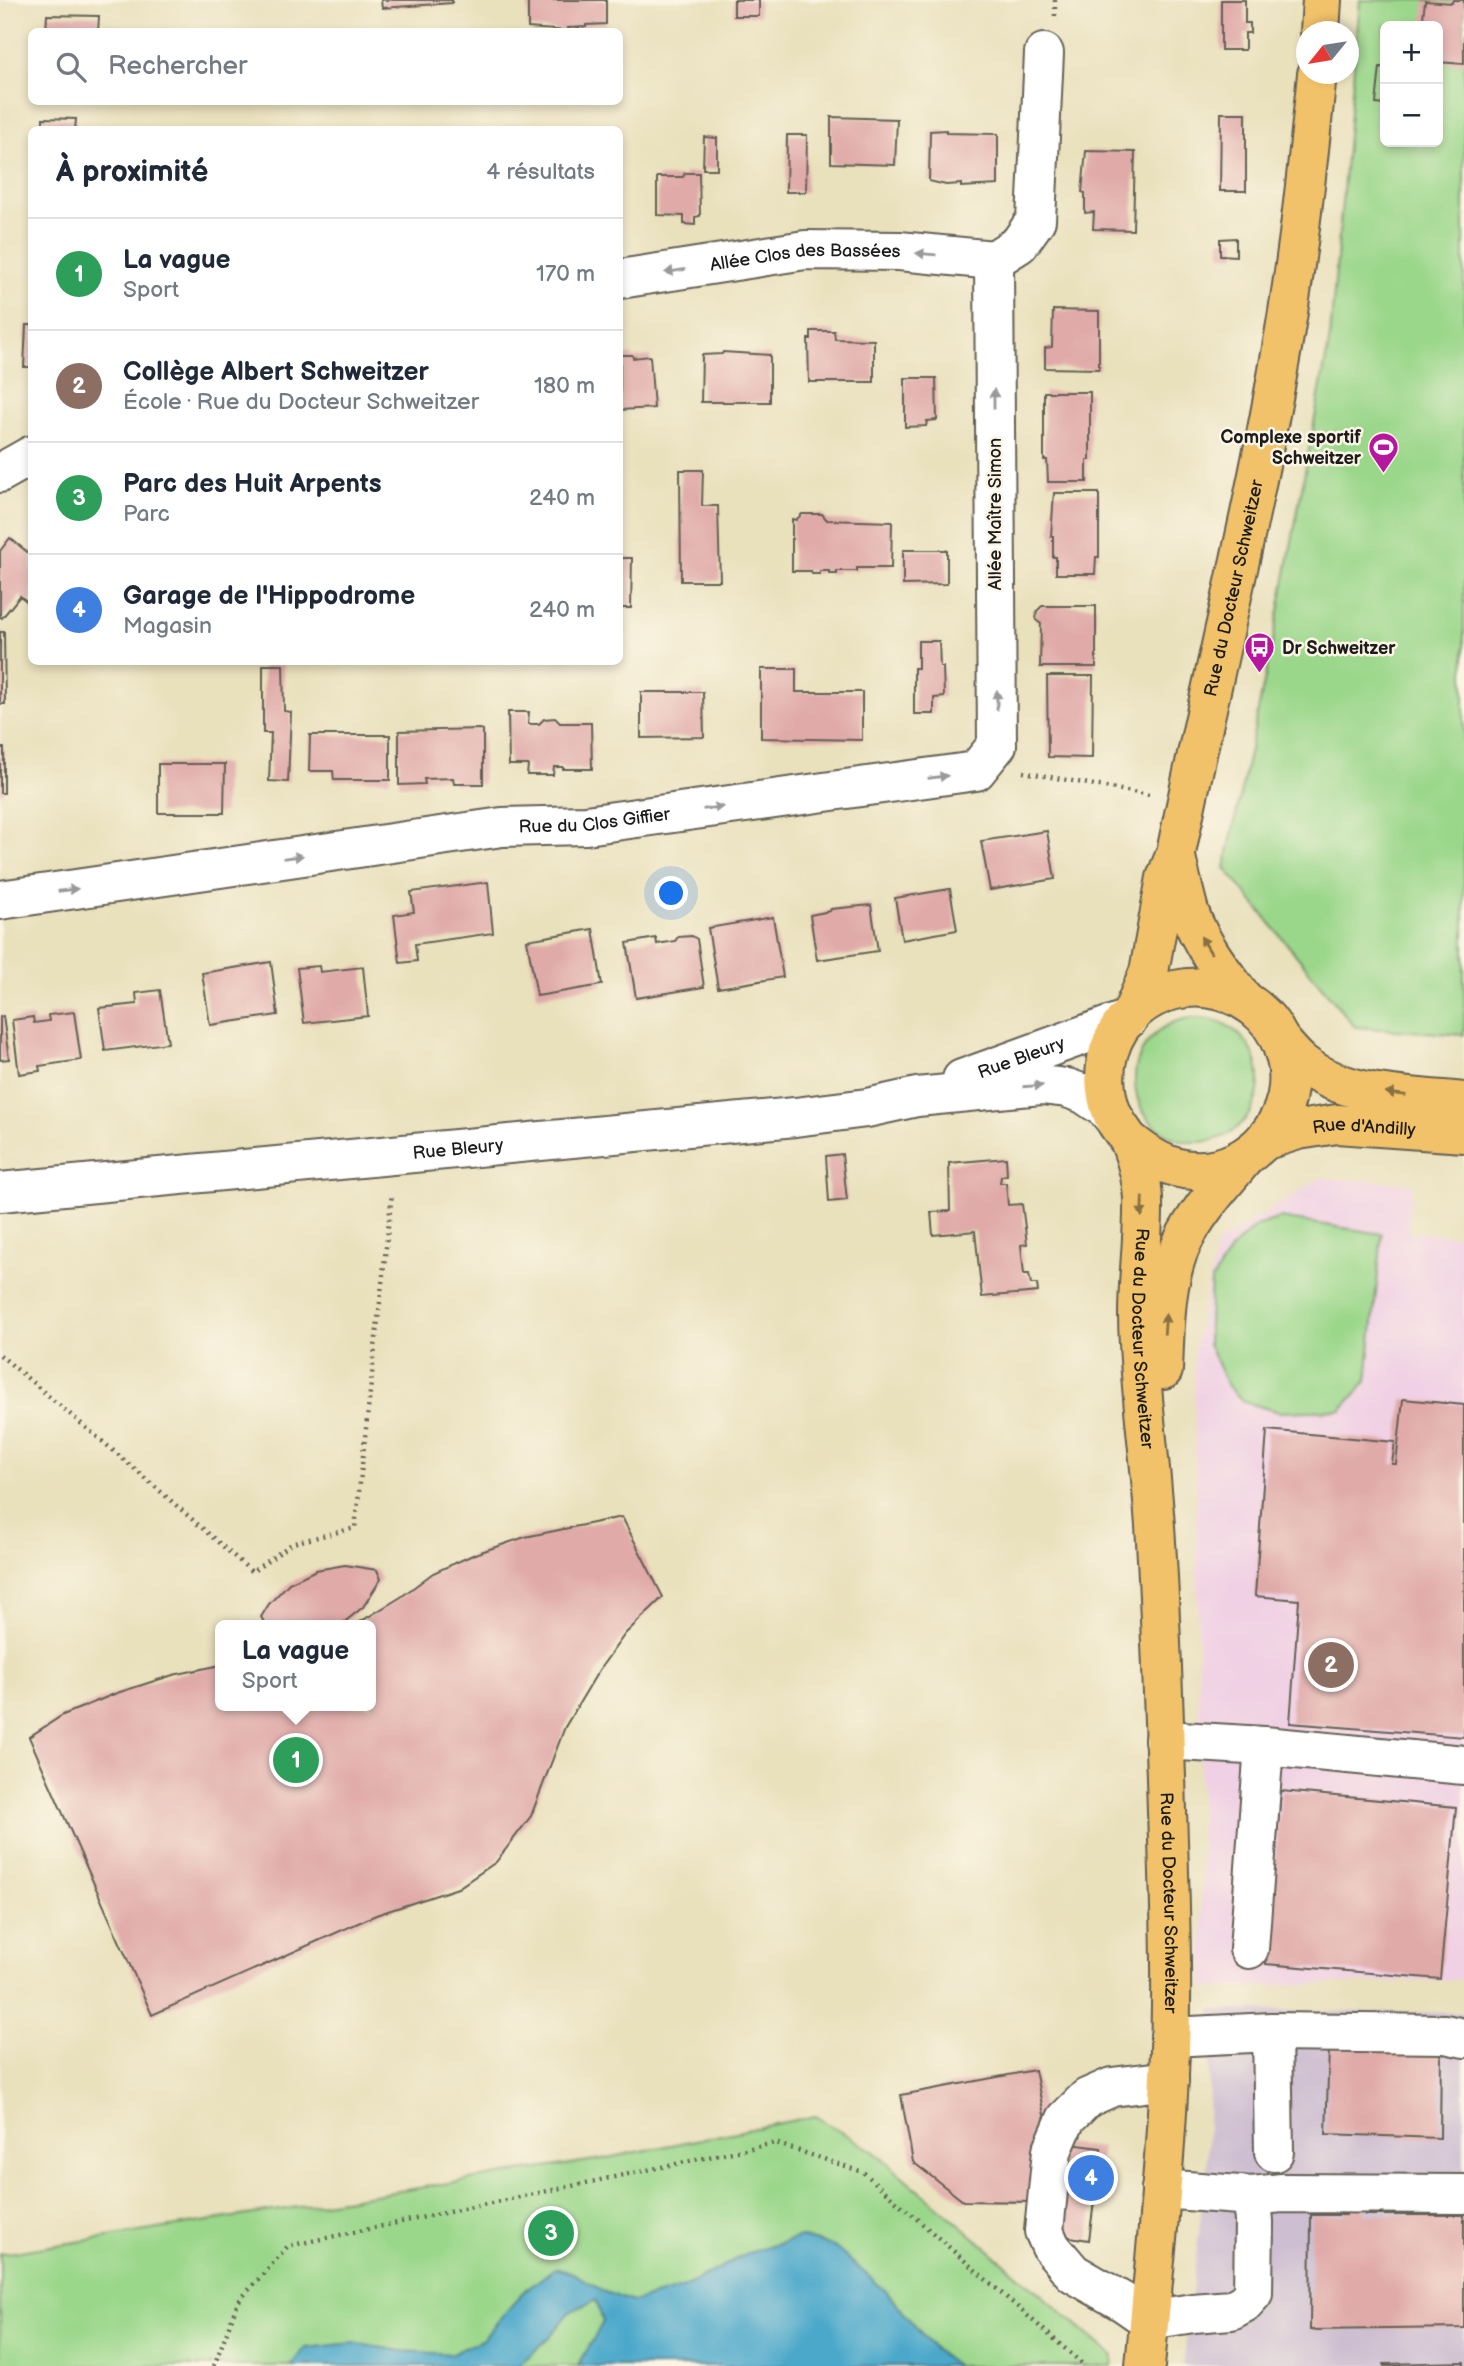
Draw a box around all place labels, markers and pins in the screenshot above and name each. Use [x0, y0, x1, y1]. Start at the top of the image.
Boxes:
place label: Complexe sportif Schweitzer [1221, 427, 1362, 469]
sports icon: Complexe sportif Schweitzer [1367, 430, 1401, 474]
bus stop icon: Dr Schweitzer [1242, 631, 1276, 675]
place label: Dr Schweitzer [1282, 638, 1396, 659]
pin: 2 [1308, 1639, 1354, 1691]
pin: 1 [273, 1734, 319, 1786]
pin: 4 [1068, 2152, 1114, 2204]
pin: 3 [528, 2207, 574, 2259]

